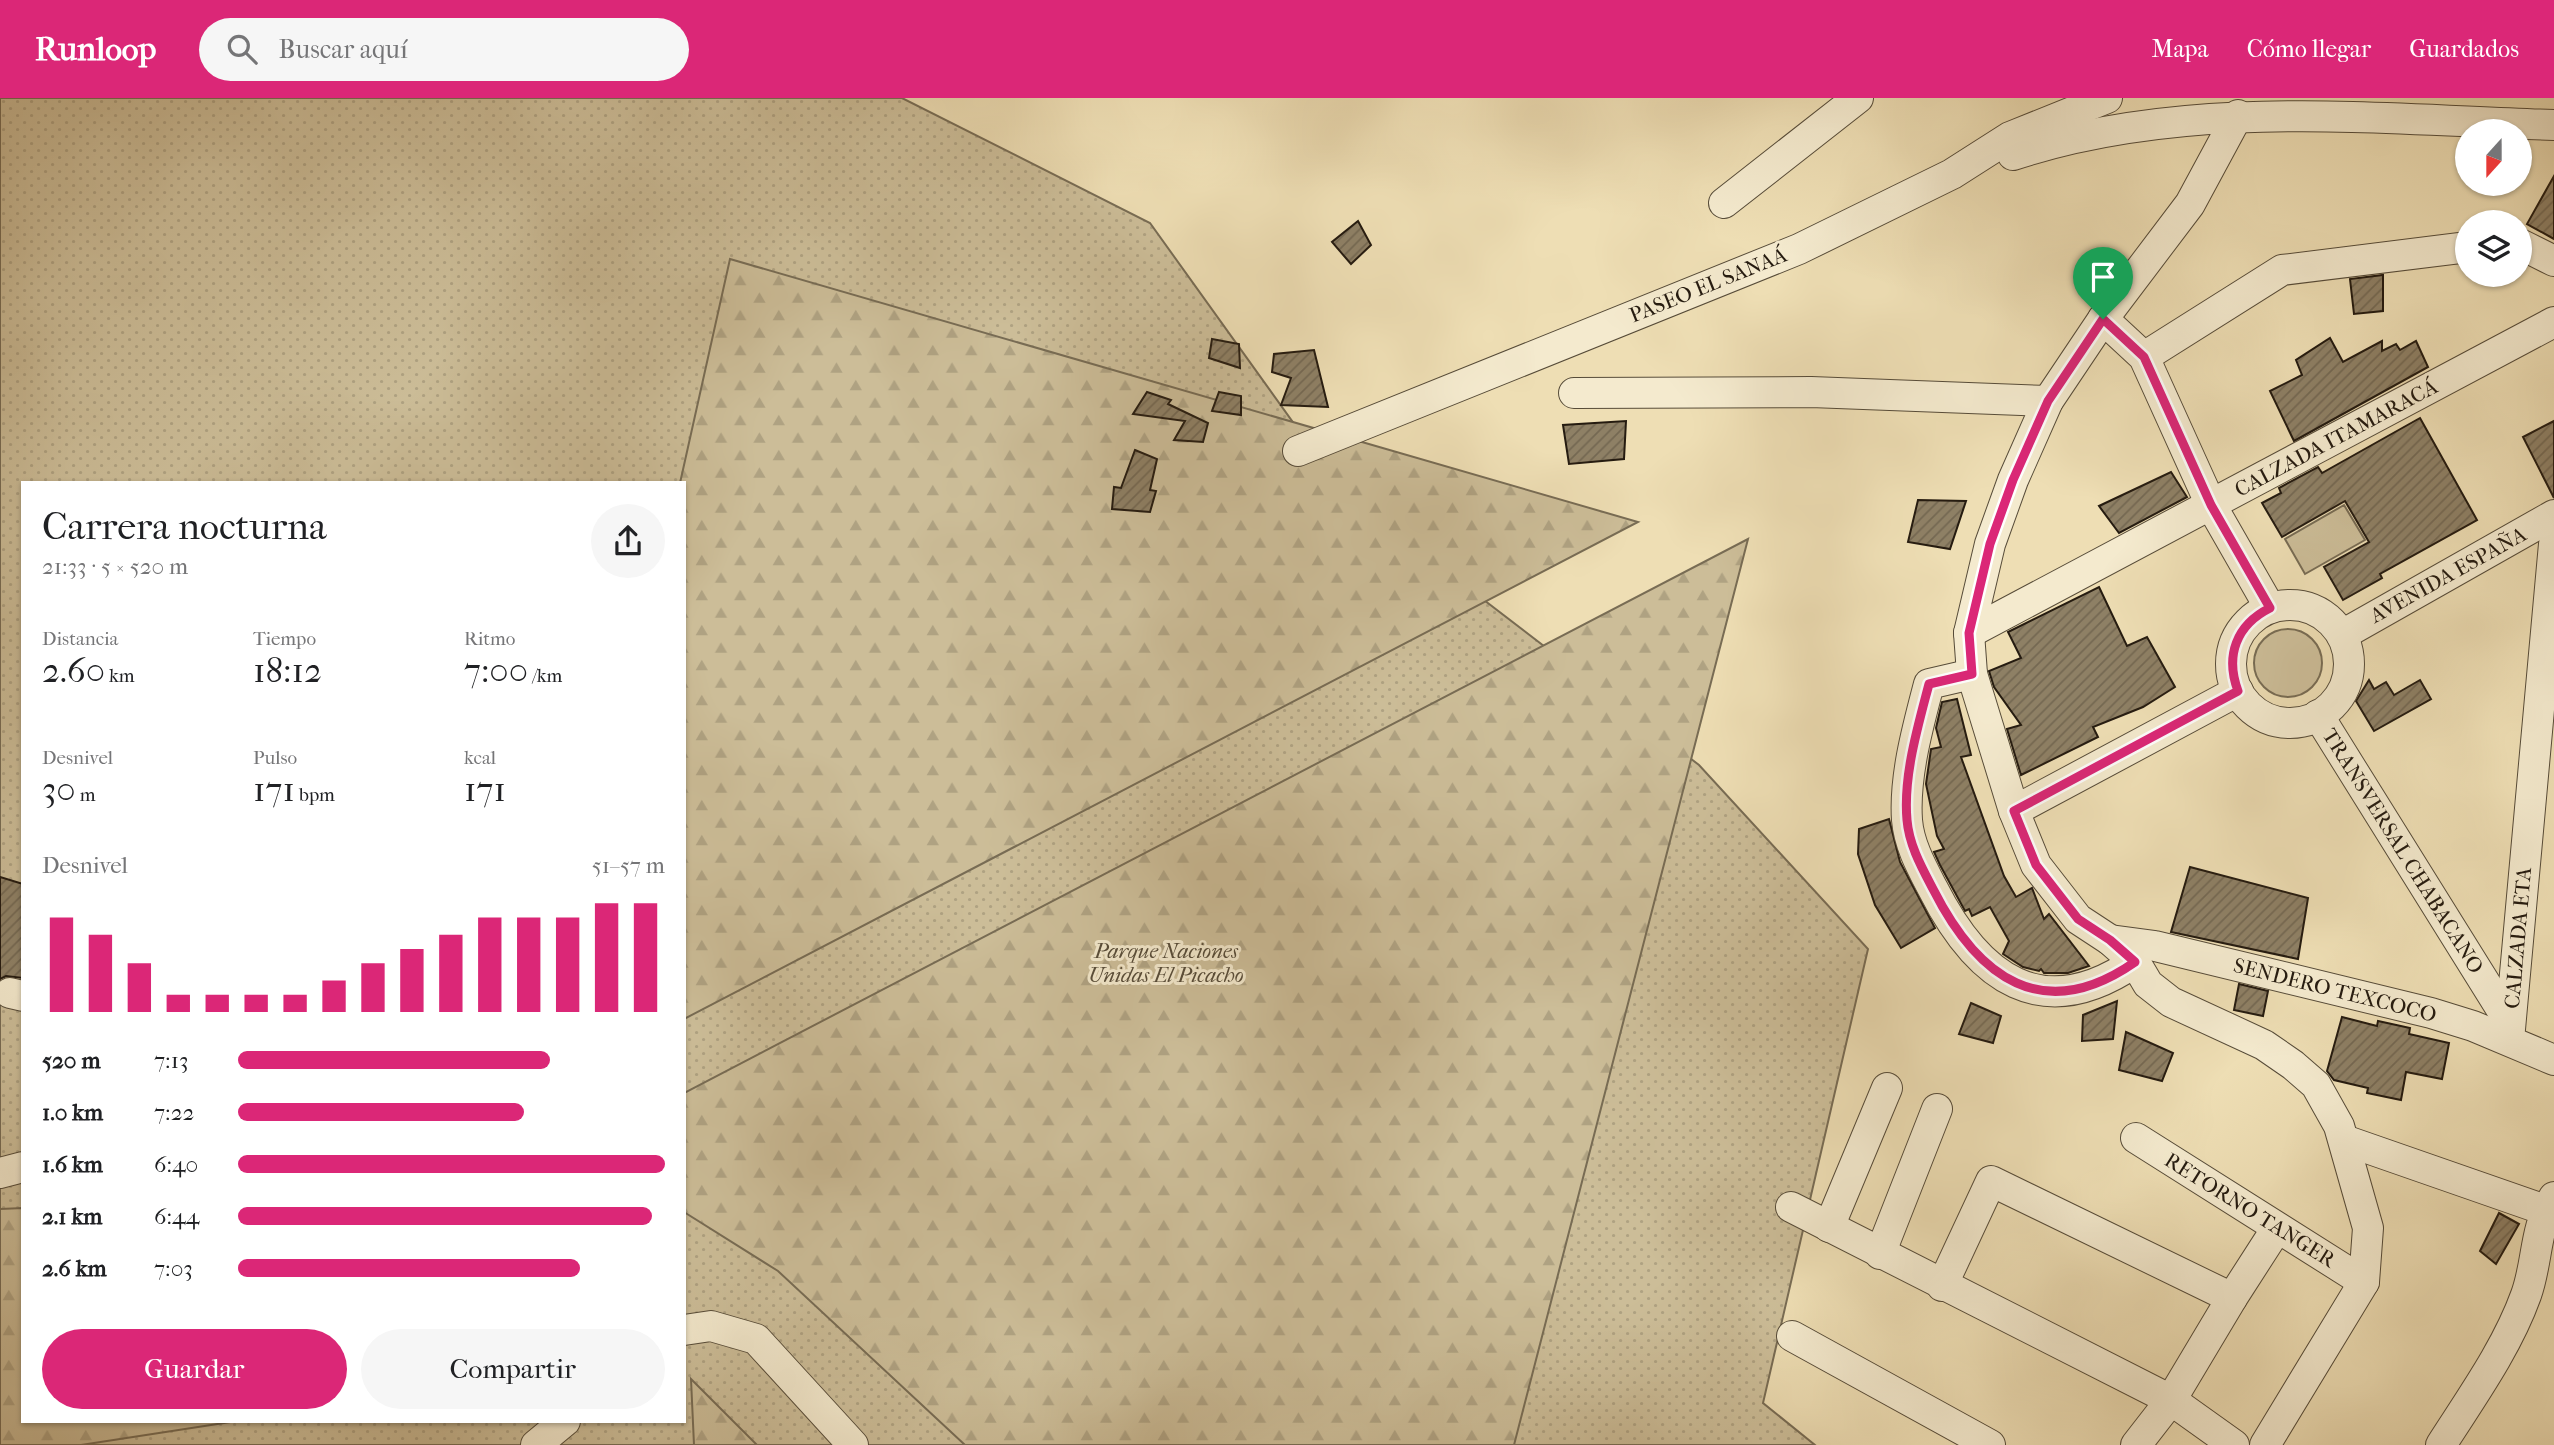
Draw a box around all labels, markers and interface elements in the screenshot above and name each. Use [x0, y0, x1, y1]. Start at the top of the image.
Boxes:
search box [199, 18, 689, 81]
text: Runloop [35, 30, 157, 69]
icon: search [223, 30, 261, 68]
text: Buscar aquí [279, 34, 408, 65]
text: Mapa [2151, 35, 2209, 63]
text: Cómo llegar [2247, 35, 2371, 63]
text: Guardados [2409, 35, 2519, 63]
north arrow [2455, 119, 2532, 196]
map controls [2455, 119, 2532, 287]
button: layers [2455, 210, 2532, 287]
street label: PASEO EL SANAÁ [1626, 242, 1791, 328]
pin [2073, 247, 2133, 319]
icon: arrive [2084, 258, 2122, 296]
street label: CALZADA ITAMARACÁ [2230, 374, 2442, 502]
text: Carrera nocturna [42, 504, 327, 549]
button: share [591, 504, 665, 578]
street label: AVENIDA ESPAÑA [2365, 522, 2531, 628]
text: 21:33 · 5 × 520 m [42, 553, 188, 580]
text: Distancia [42, 628, 118, 650]
text: Tiempo [253, 628, 316, 650]
text: Ritmo [464, 628, 515, 650]
text: 2.60 [42, 650, 105, 691]
text: 18:12 [253, 650, 322, 691]
text: 7:00 [464, 650, 528, 691]
text: km [105, 665, 135, 687]
text: /km [528, 665, 562, 687]
street label: TRANSVERSAL CHABACANO [2318, 724, 2488, 978]
text: Desnivel [42, 747, 113, 769]
text: Pulso [253, 747, 297, 769]
text: kcal [464, 747, 496, 769]
text: 30 [42, 769, 76, 810]
text: 171 [253, 769, 295, 810]
text: 171 [464, 769, 506, 810]
text: m [76, 784, 96, 806]
text: bpm [295, 784, 335, 806]
text: Desnivel [42, 852, 128, 879]
text: 51–57 m [592, 852, 665, 879]
street label: CALZADA ETA [2500, 866, 2536, 1010]
park label: Parque Naciones Unidas El Picacho [1088, 939, 1244, 987]
street label: SENDERO TEXCOCO [2231, 953, 2439, 1027]
text: 520 m [42, 1047, 101, 1074]
text: 7:13 [154, 1047, 188, 1074]
text: 1.0 km [42, 1099, 103, 1126]
text: 7:22 [154, 1099, 194, 1126]
street label: RETORNO TANGER [2160, 1148, 2340, 1273]
text: 1.6 km [42, 1151, 103, 1178]
text: 6:40 [154, 1151, 198, 1178]
text: 2.1 km [42, 1203, 102, 1230]
text: 6:44 [154, 1203, 199, 1230]
text: 2.6 km [42, 1255, 107, 1282]
text: 7:03 [154, 1255, 193, 1282]
button: Guardar [42, 1329, 347, 1409]
button: Compartir [361, 1329, 665, 1409]

